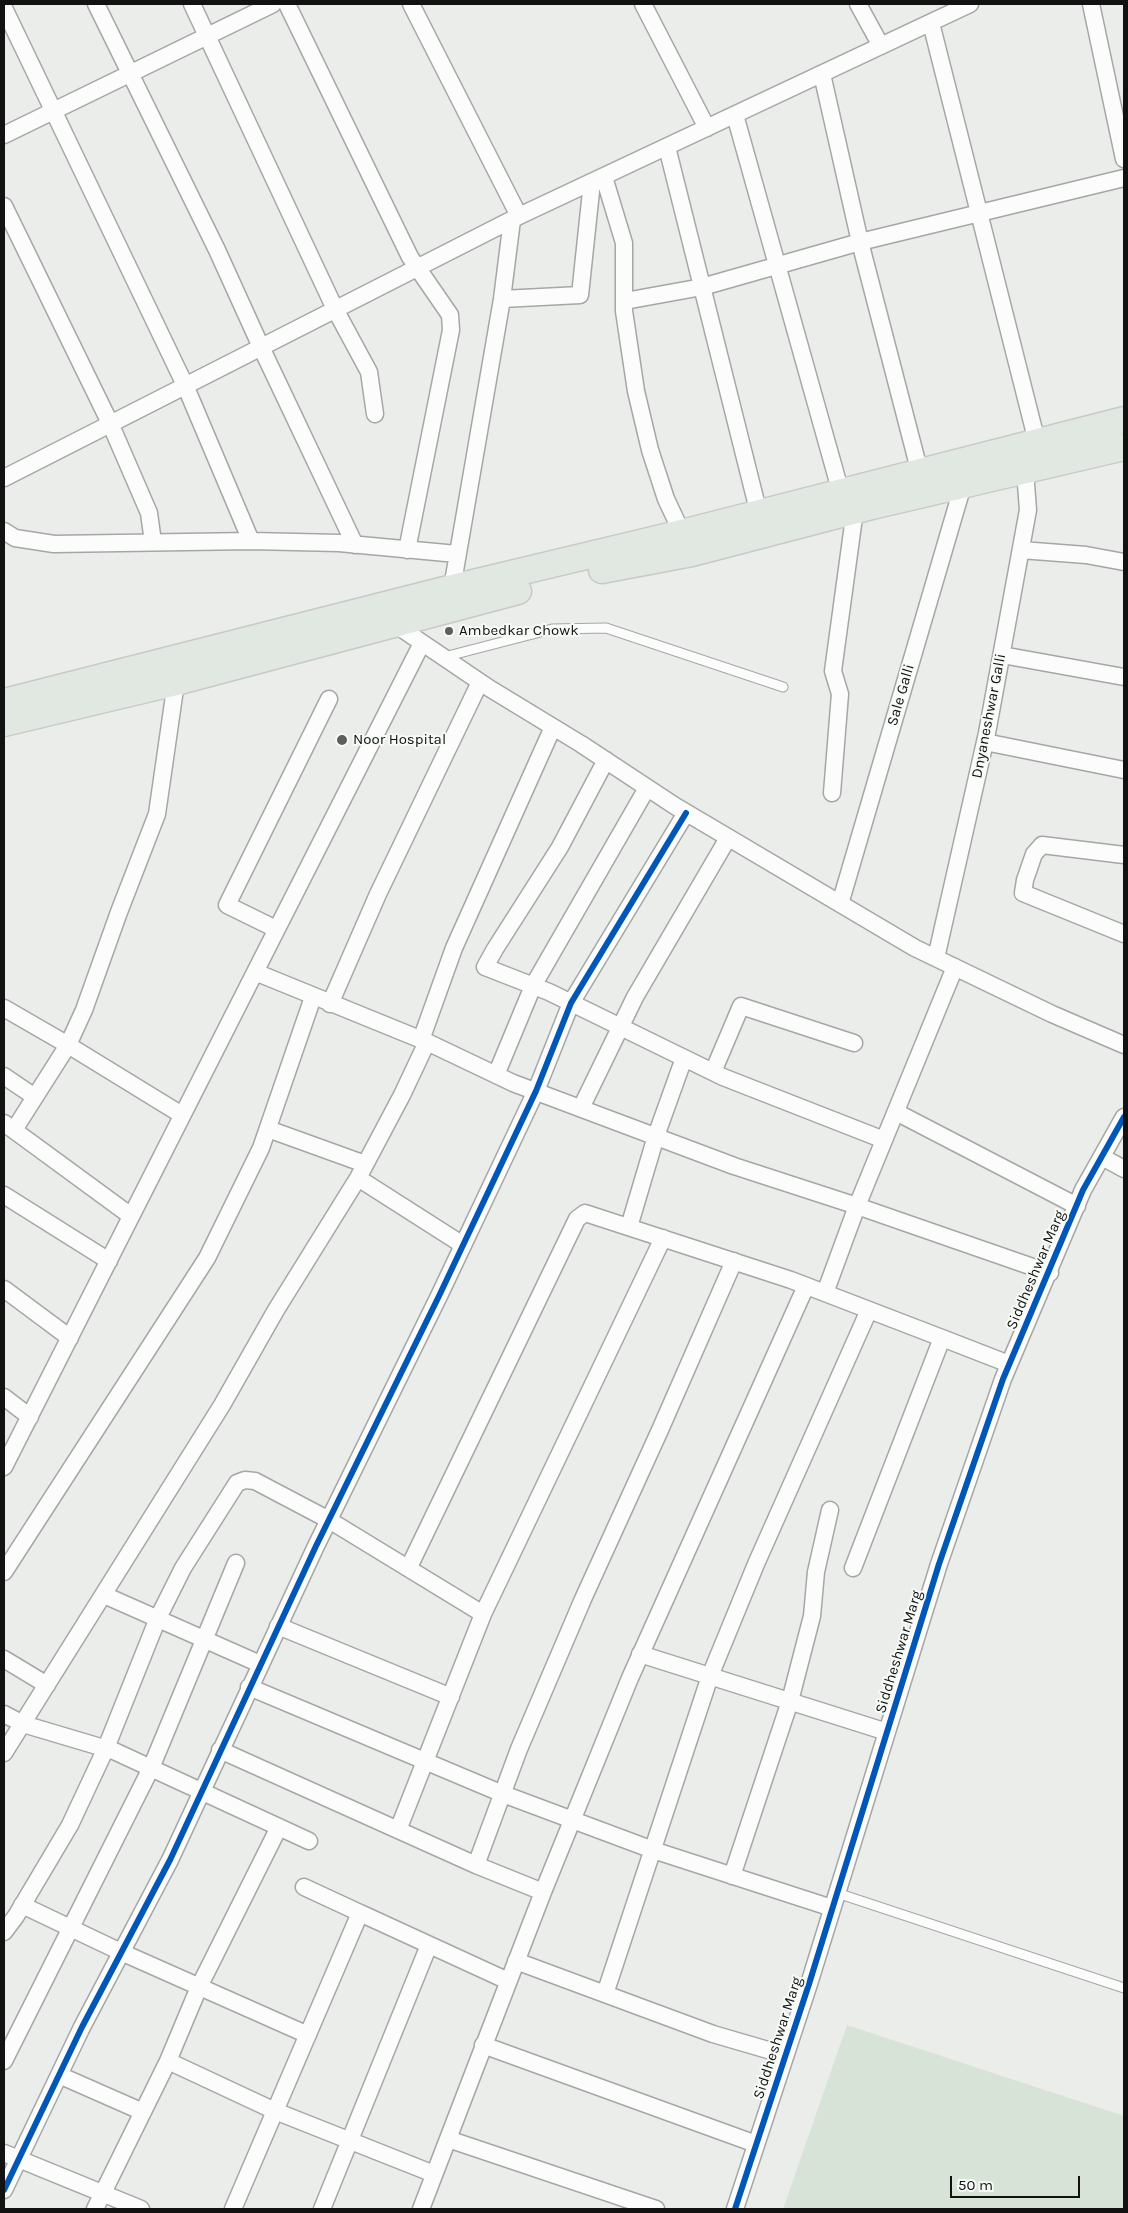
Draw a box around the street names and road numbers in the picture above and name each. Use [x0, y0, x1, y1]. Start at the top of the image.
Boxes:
street label: Dnyaneshwar Galli [968, 652, 1010, 780]
street label: Sale Galli [884, 662, 918, 728]
street label: Siddheshwar Marg [1003, 1208, 1069, 1332]
street label: Siddheshwar Marg [872, 1588, 926, 1716]
street label: Siddheshwar Marg [750, 1974, 806, 2102]

